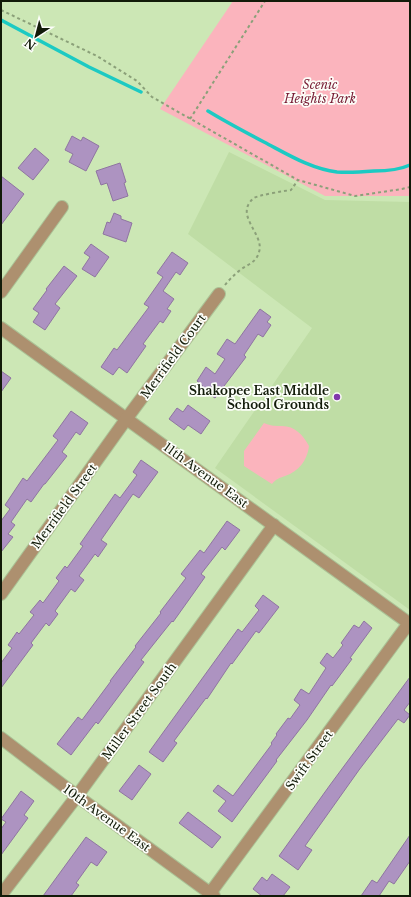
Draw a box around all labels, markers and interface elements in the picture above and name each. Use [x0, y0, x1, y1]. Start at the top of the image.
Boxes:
north arrow [16, 16, 56, 56]
text: N [21, 35, 38, 53]
park label: Scenic Heights Park [283, 77, 356, 106]
street label: Merrifield Court [137, 310, 209, 401]
place label: Shakopee East Middle School Grounds [189, 383, 329, 412]
marker: Shakopee East Middle School Grounds [332, 392, 342, 402]
street label: 11th Avenue East [161, 439, 252, 511]
street label: Merrifield Street [28, 460, 100, 551]
street label: Miller Street South [99, 659, 179, 763]
street label: Swift Street [282, 727, 336, 793]
street label: 10th Avenue East [60, 781, 154, 855]

